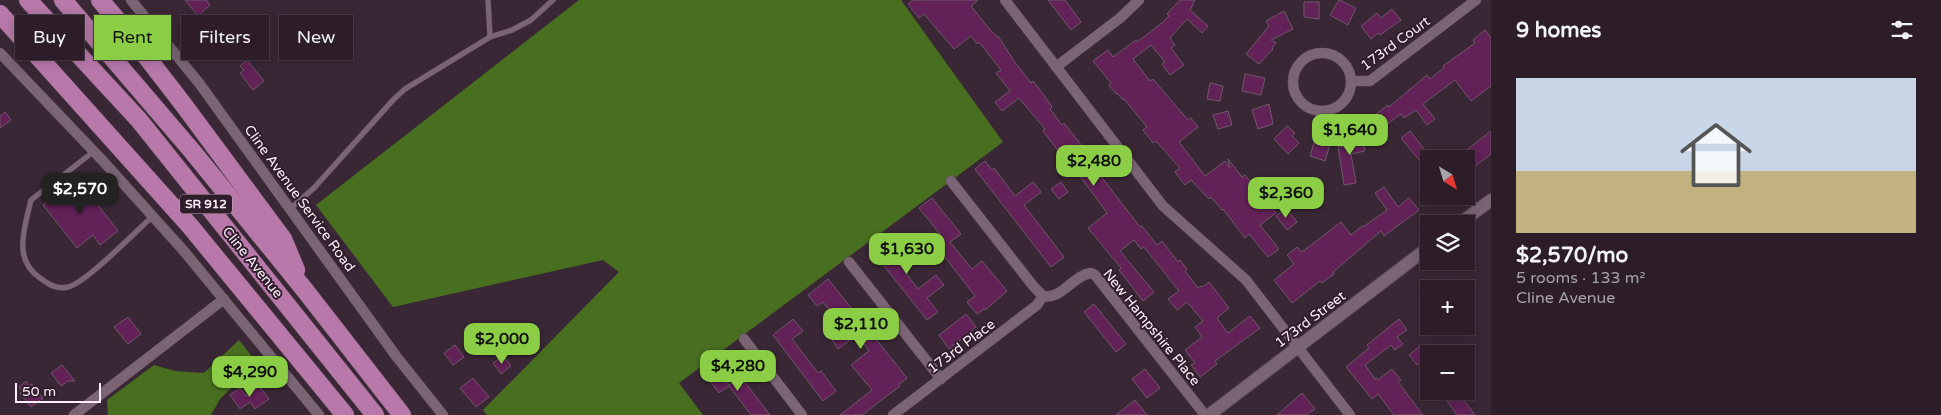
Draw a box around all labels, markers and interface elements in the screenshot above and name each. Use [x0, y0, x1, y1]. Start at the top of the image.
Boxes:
street label: 173rd Court [1357, 12, 1434, 74]
chip: Buy [15, 15, 84, 60]
chip: Rent [94, 15, 171, 60]
chip: Filters [181, 15, 269, 60]
chip: New [279, 15, 353, 60]
icon: filters [1888, 16, 1916, 44]
text: 9 homes [1516, 18, 1601, 43]
icon: home [1671, 110, 1761, 200]
pin: $1,640 [1309, 114, 1391, 156]
text: $1,640 [1323, 120, 1377, 140]
street label: Cline Avenue Service Road [241, 121, 359, 275]
pin: $2,480 [1053, 144, 1135, 187]
north arrow [1420, 150, 1475, 205]
map controls [1420, 150, 1475, 400]
text: $2,480 [1067, 151, 1121, 171]
pin: $2,570 [39, 172, 121, 215]
pin: $2,360 [1245, 176, 1327, 219]
text: $2,570 [53, 179, 107, 199]
text: $2,360 [1259, 183, 1313, 203]
road number: SR 912 [180, 194, 232, 213]
button: layers [1420, 215, 1475, 270]
street label: Cline Avenue [219, 223, 287, 301]
pin: $1,630 [866, 232, 948, 275]
text: $1,630 [880, 239, 934, 259]
text: $2,570/mo [1516, 243, 1628, 268]
street label: New Hampshire Place [1099, 266, 1204, 389]
text: 5 rooms · 133 m² [1516, 268, 1645, 288]
button: + [1420, 280, 1475, 335]
street label: 173rd Street [1272, 287, 1349, 351]
text: Cline Avenue [1516, 288, 1615, 308]
pin: $2,110 [820, 308, 902, 350]
text: $2,110 [834, 314, 888, 334]
street label: 173rd Place [924, 315, 998, 377]
pin: $2,000 [461, 322, 543, 365]
text: $2,000 [475, 329, 529, 349]
button: − [1420, 345, 1475, 400]
pin: $4,280 [697, 350, 779, 392]
pin: $4,290 [209, 356, 291, 398]
text: $4,280 [711, 356, 765, 376]
text: $4,290 [223, 362, 277, 382]
scale bar [15, 380, 101, 403]
text: 50 m [22, 383, 56, 400]

